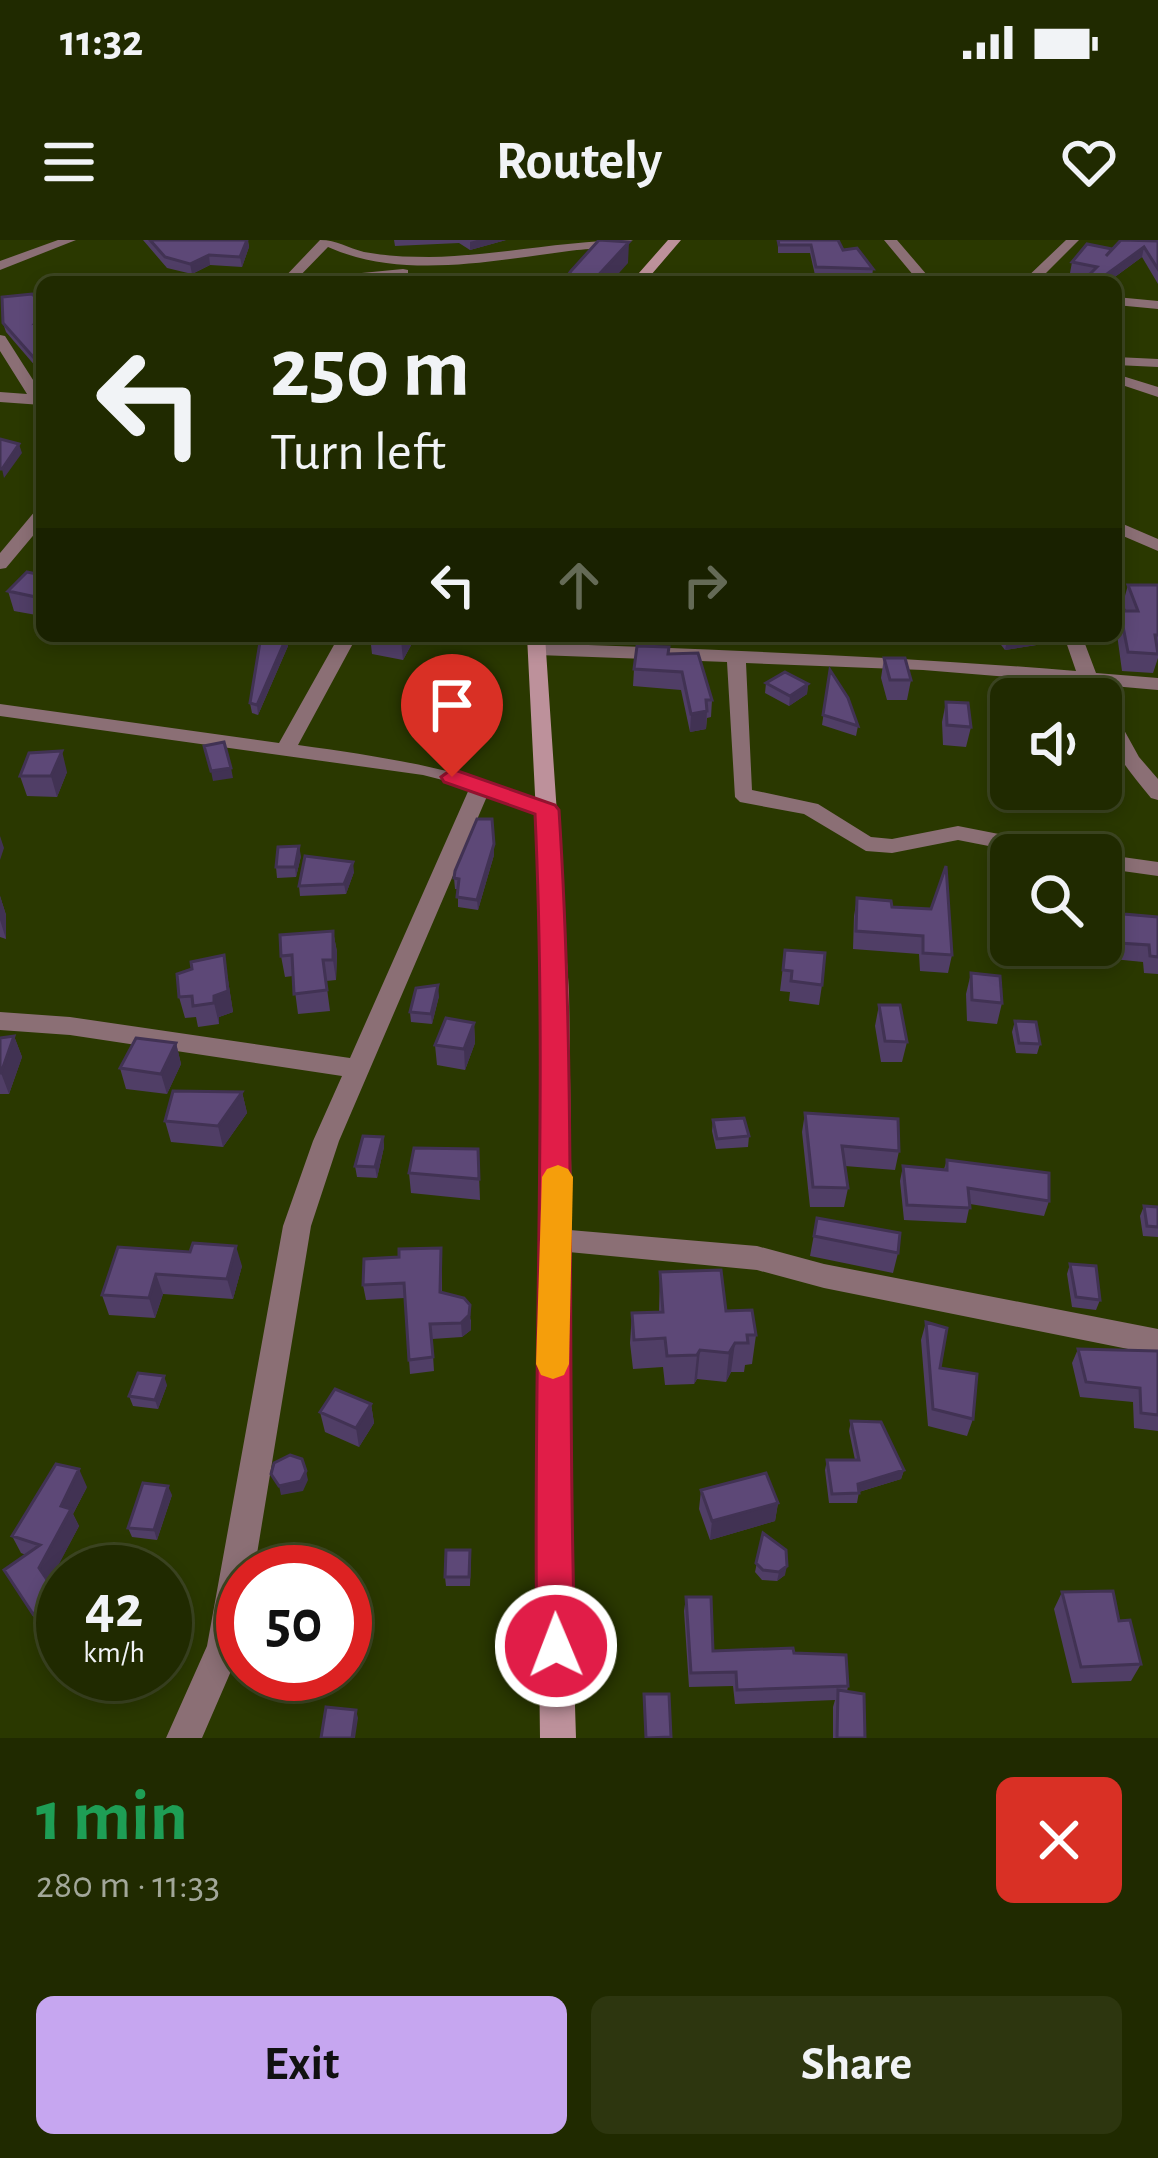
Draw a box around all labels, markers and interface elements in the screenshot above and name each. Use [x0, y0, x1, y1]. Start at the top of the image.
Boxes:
text: 11:32 [60, 19, 143, 64]
icon: menu [36, 129, 102, 195]
icon: heart [1056, 129, 1122, 195]
text: Routely [496, 135, 662, 189]
icon: left [72, 324, 228, 480]
text: 250 m [270, 328, 470, 412]
text: Turn left [270, 426, 446, 480]
icon: left [420, 552, 486, 618]
icon: ahead [546, 552, 612, 618]
icon: right [672, 552, 738, 618]
pin [401, 654, 503, 777]
icon: arrive [419, 672, 485, 738]
map controls [990, 678, 1122, 966]
button: sound [990, 678, 1122, 810]
button: search [990, 834, 1122, 966]
speed limit sign: 50 [216, 1545, 372, 1701]
text: 42 [85, 1578, 143, 1638]
position arrow [493, 1583, 619, 1709]
text: km/h [83, 1638, 145, 1668]
button: close [996, 1777, 1122, 1903]
text: 1 min [36, 1781, 188, 1853]
text: 280 m · 11:33 [36, 1866, 220, 1905]
button: Exit [36, 1996, 567, 2134]
button: Share [591, 1996, 1122, 2134]

